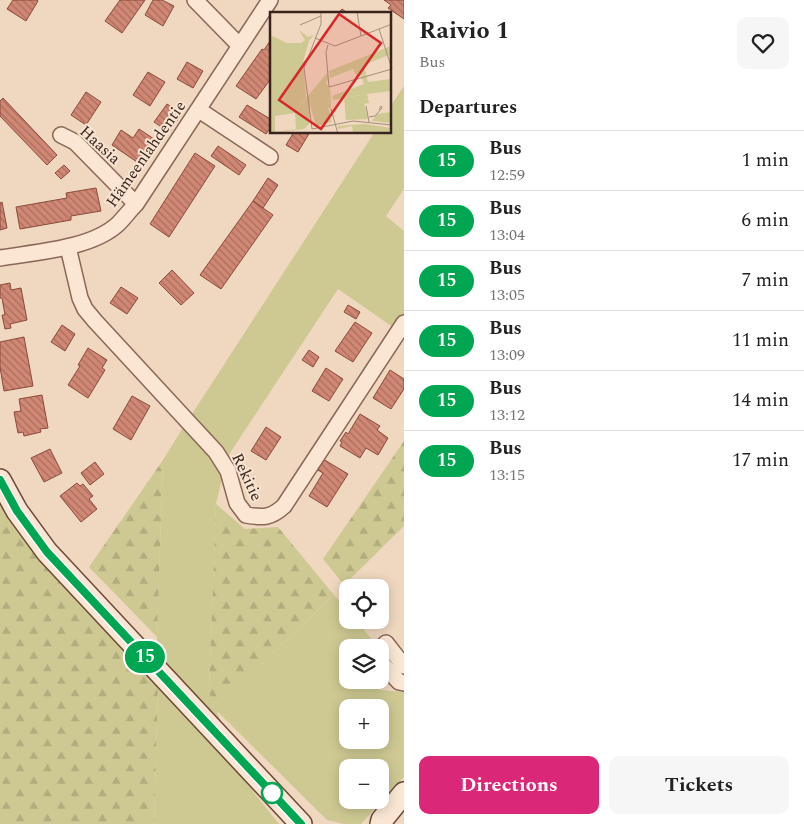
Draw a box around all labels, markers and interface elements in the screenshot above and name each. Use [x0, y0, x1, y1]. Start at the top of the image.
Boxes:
inset map [270, 12, 392, 134]
text: Raivio 1 [419, 13, 509, 49]
button: heart [737, 17, 789, 69]
text: Bus [419, 50, 445, 74]
text: Departures [419, 93, 517, 122]
street label: Hämeenlahdentie [100, 96, 192, 212]
street label: Haasia [74, 120, 126, 170]
text: Bus [489, 134, 522, 163]
text: 1 min [741, 146, 789, 175]
text: 15 [436, 147, 457, 174]
text: 12:59 [489, 163, 525, 187]
text: Bus [489, 194, 522, 223]
text: 6 min [741, 206, 789, 235]
text: 15 [436, 207, 457, 234]
text: 13:04 [489, 223, 525, 247]
text: Bus [489, 254, 522, 283]
text: 7 min [741, 266, 789, 295]
text: 15 [436, 267, 457, 294]
text: 13:05 [489, 283, 525, 307]
text: Bus [489, 314, 522, 343]
text: 11 min [732, 326, 789, 355]
text: 15 [436, 327, 457, 354]
text: 13:09 [489, 343, 525, 367]
text: Bus [489, 374, 522, 403]
text: 14 min [732, 386, 789, 415]
text: 15 [436, 387, 457, 414]
text: 13:12 [489, 403, 525, 427]
text: Bus [489, 434, 522, 463]
text: 17 min [732, 446, 789, 475]
text: 15 [436, 447, 457, 474]
street label: Rekitie [225, 449, 269, 505]
text: 13:15 [489, 463, 525, 487]
map controls [339, 579, 389, 809]
button: locate [339, 579, 389, 629]
button: layers [339, 639, 389, 689]
line badge: 15 [122, 641, 168, 673]
text: 15 [135, 643, 155, 670]
button: + [339, 699, 389, 749]
button: Directions [419, 756, 599, 814]
button: Tickets [609, 756, 789, 814]
button: − [339, 759, 389, 809]
unlabelled marker [261, 782, 283, 804]

